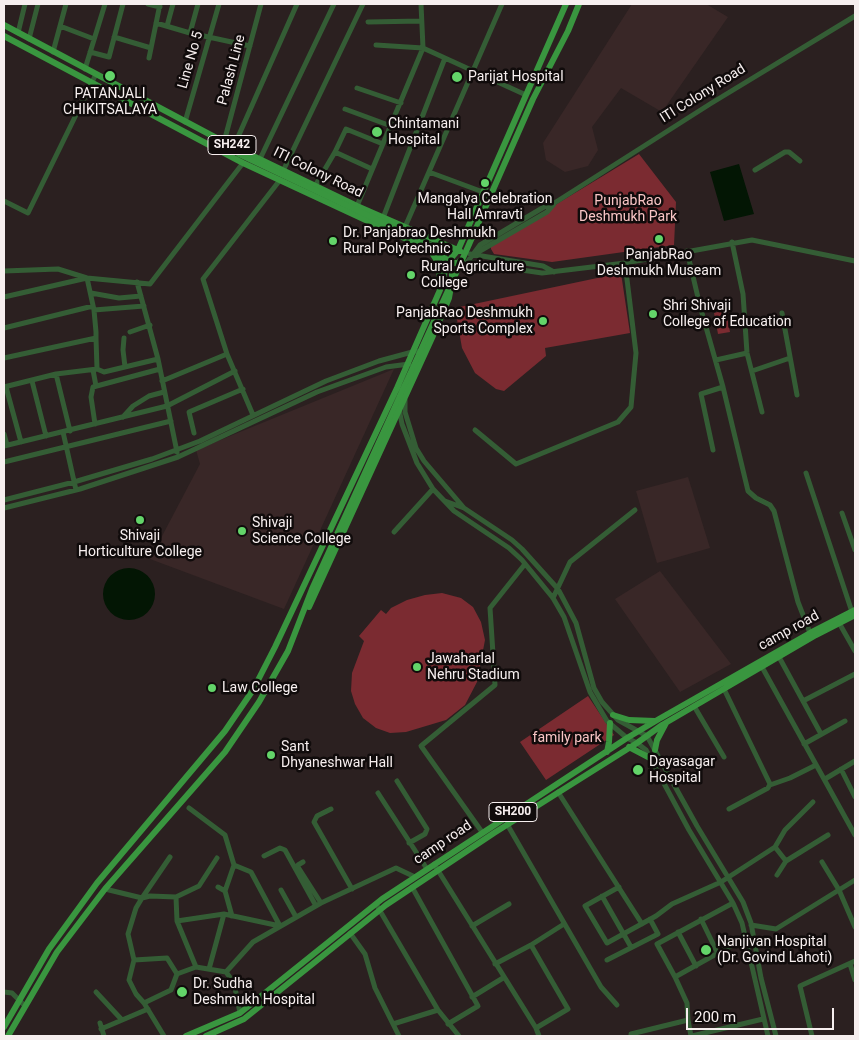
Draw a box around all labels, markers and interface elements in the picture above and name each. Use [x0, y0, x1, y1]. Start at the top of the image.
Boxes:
street label: Line No 5 [175, 29, 207, 91]
street label: Palash Line [215, 33, 249, 107]
street label: ITI Colony Road [657, 61, 749, 127]
marker: PATANJALI CHIKITSALAYA [103, 69, 117, 83]
place label: Parijat Hospital [468, 69, 564, 85]
marker: Parijat Hospital [450, 70, 464, 84]
place label: PATANJALI CHIKITSALAYA [63, 86, 157, 118]
place label: Chintamani Hospital [388, 116, 459, 148]
marker: Chintamani Hospital [370, 125, 384, 139]
road number: SH242 [208, 136, 256, 154]
street label: ITI Colony Road [270, 144, 366, 202]
marker: Mangalya Celebration Hall Amravti [479, 177, 491, 189]
place label: Mangalya Celebration Hall Amravti [417, 191, 553, 223]
park label: PunjabRao Deshmukh Park [579, 193, 677, 226]
place label: Dr. Panjabrao Deshmukh Rural Polytechnic [343, 225, 496, 258]
marker: PanjabRao Deshmukh Museam [653, 233, 665, 245]
marker: Dr. Panjabrao Deshmukh Rural Polytechnic [327, 235, 339, 247]
place label: PanjabRao Deshmukh Museam [597, 247, 721, 280]
place label: Rural Agriculture College [421, 259, 524, 292]
marker: Rural Agriculture College [405, 269, 417, 281]
place label: Shri Shivaji College of Education [663, 298, 791, 331]
place label: PanjabRao Deshmukh Sports Complex [396, 305, 533, 338]
marker: Shri Shivaji College of Education [647, 308, 659, 320]
marker: PanjabRao Deshmukh Sports Complex [537, 315, 549, 327]
marker: Shivaji Horticulture College [134, 514, 146, 526]
place label: Shivaji Science College [252, 515, 351, 548]
marker: Shivaji Science College [236, 525, 248, 537]
place label: Shivaji Horticulture College [78, 528, 202, 560]
street label: camp road [756, 607, 822, 655]
place label: Jawaharlal Nehru Stadium [427, 651, 520, 684]
marker: Jawaharlal Nehru Stadium [411, 661, 423, 673]
place label: Law College [222, 680, 298, 696]
marker: Law College [206, 682, 218, 694]
park label: family park [533, 730, 601, 746]
place label: Sant Dhyaneshwar Hall [281, 739, 393, 772]
marker: Sant Dhyaneshwar Hall [265, 749, 277, 761]
place label: Dayasagar Hospital [649, 754, 715, 786]
marker: Dayasagar Hospital [631, 763, 645, 777]
road number: SH200 [489, 802, 537, 822]
street label: camp road [411, 817, 475, 869]
place label: Nanjivan Hospital (Dr. Govind Lahoti) [717, 934, 832, 966]
marker: Nanjivan Hospital (Dr. Govind Lahoti) [699, 943, 713, 957]
place label: Dr. Sudha Deshmukh Hospital [193, 976, 315, 1009]
marker: Dr. Sudha Deshmukh Hospital [175, 985, 189, 999]
scale bar [689, 998, 836, 1030]
text: 200 m [694, 1008, 736, 1026]

